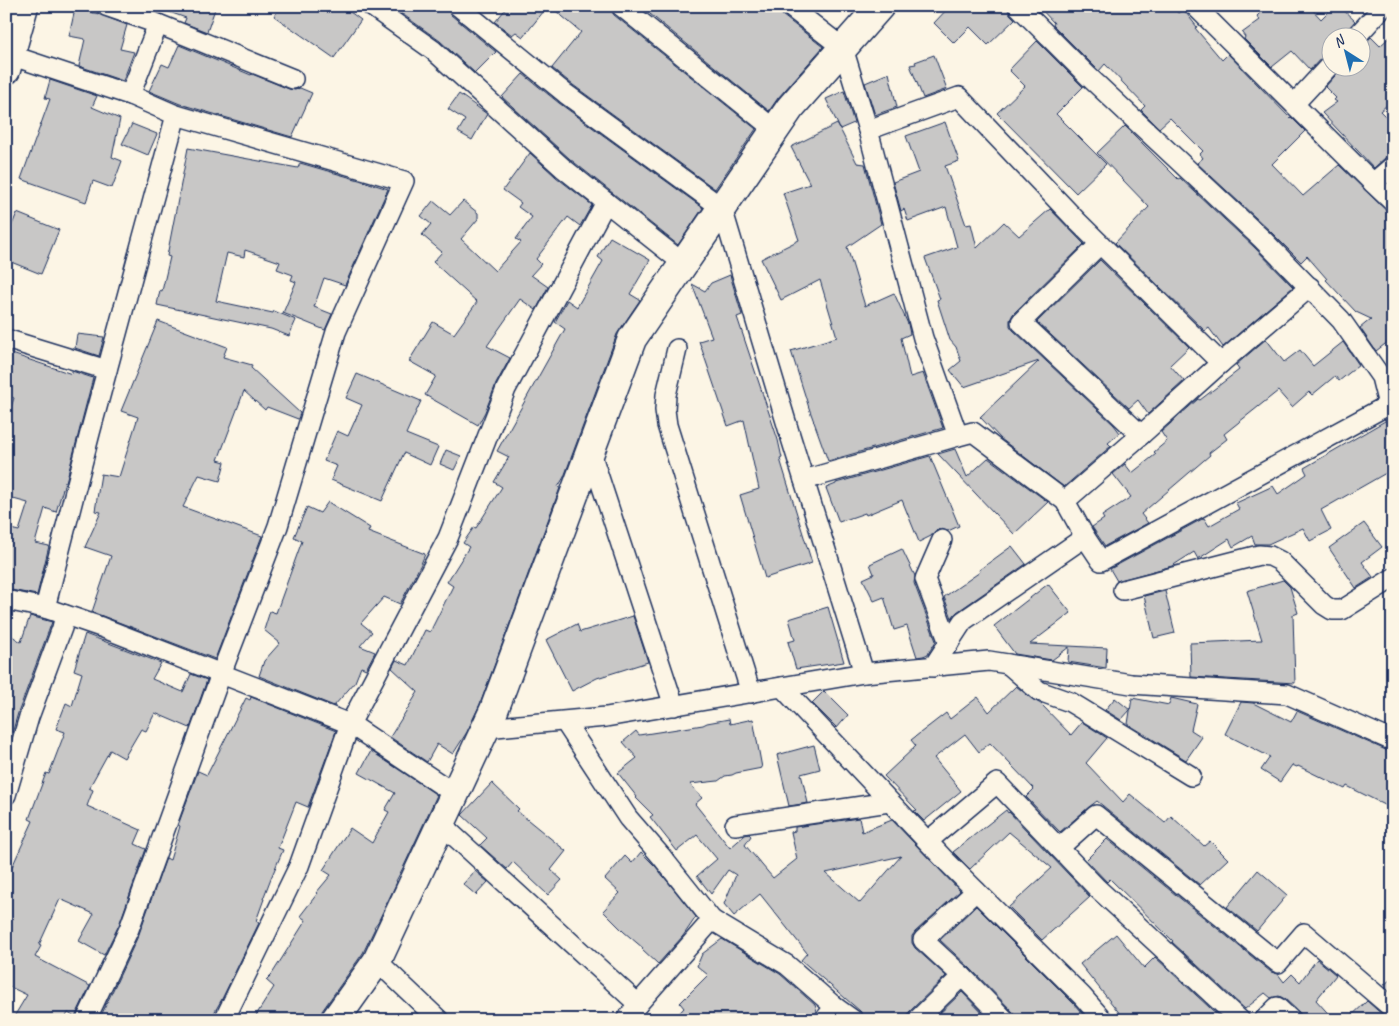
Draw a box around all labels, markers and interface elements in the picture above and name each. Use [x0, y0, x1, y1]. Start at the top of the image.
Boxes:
north arrow [1322, 28, 1372, 78]
text: N [1330, 31, 1349, 51]

